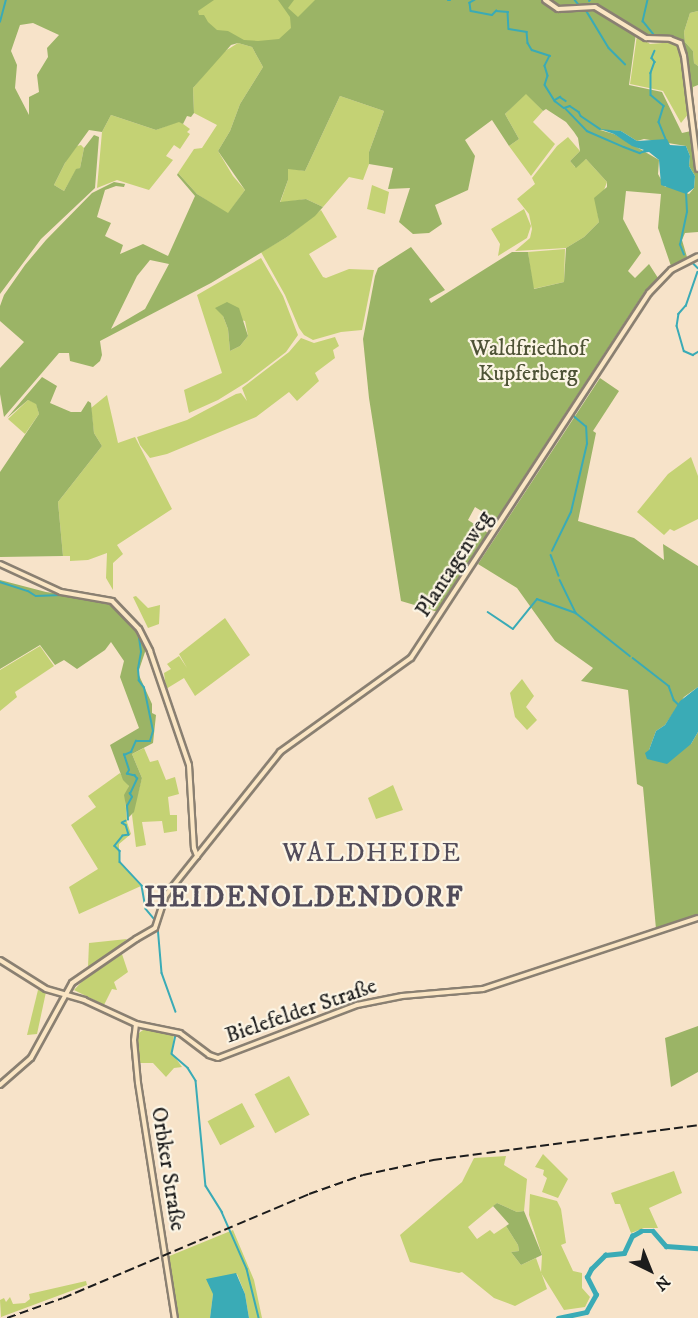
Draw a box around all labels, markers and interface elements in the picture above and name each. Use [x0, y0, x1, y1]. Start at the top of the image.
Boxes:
park label: Waldfriedhof Kupferberg [470, 335, 586, 386]
street label: Plantagenweg [410, 506, 498, 622]
district label: WALDHEIDE [282, 838, 462, 870]
district label: HEIDENOLDENDORF [144, 881, 464, 915]
street label: Bielefelder Straße [222, 973, 380, 1049]
street label: Orbker Straße [145, 1105, 191, 1233]
north arrow [620, 1240, 680, 1300]
text: N [651, 1271, 674, 1295]

